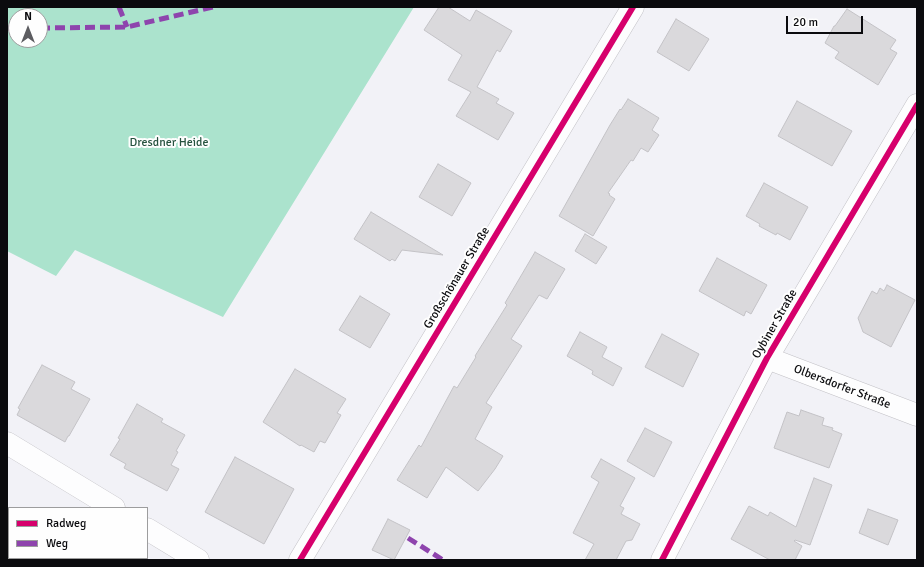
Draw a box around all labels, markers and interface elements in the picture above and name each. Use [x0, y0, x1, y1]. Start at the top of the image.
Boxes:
north arrow [8, 8, 48, 48]
scale bar [788, 8, 865, 34]
text: N [24, 10, 32, 23]
text: 20 m [793, 15, 818, 30]
park label: Dresdner Heide [130, 136, 208, 150]
street label: Großschönauer Straße [421, 224, 493, 332]
street label: Oybiner Straße [749, 287, 801, 361]
street label: Olbersdorfer Straße [792, 362, 892, 412]
legend [8, 507, 148, 559]
text: Radweg [46, 516, 86, 531]
text: Weg [46, 536, 68, 551]

